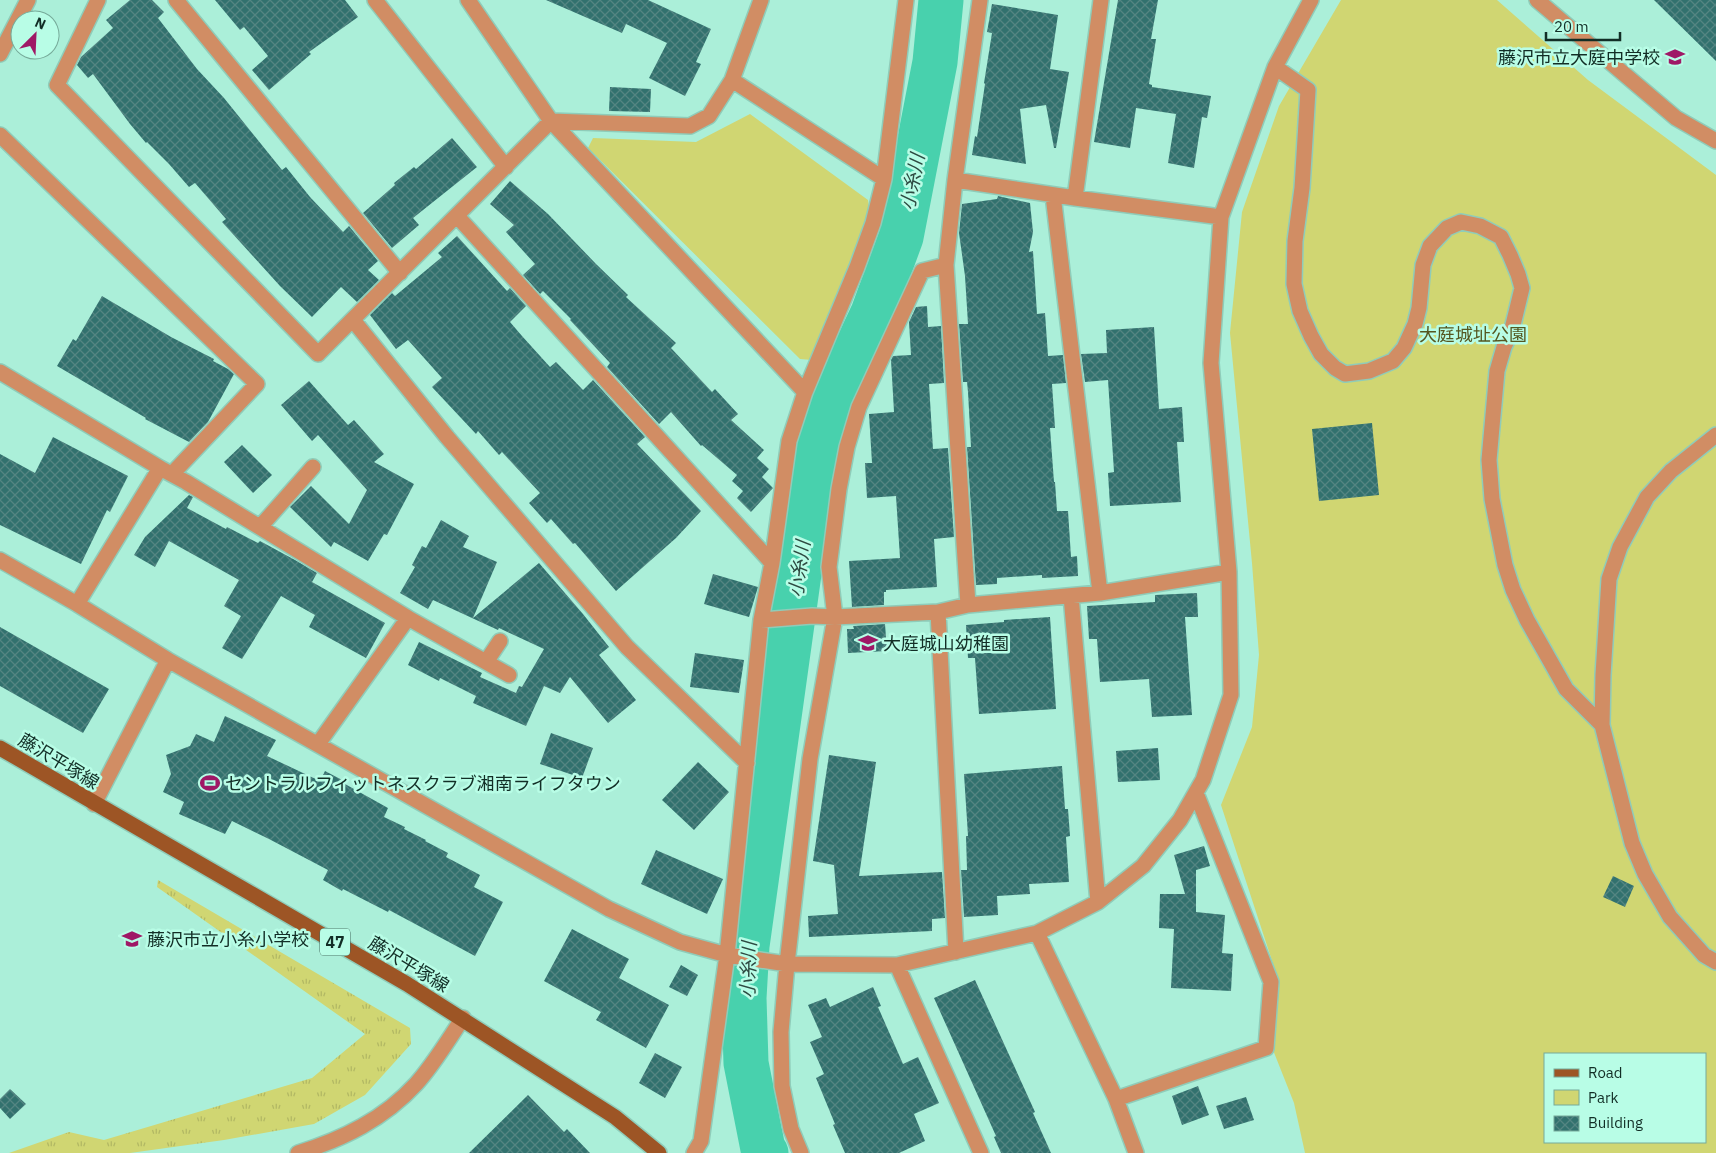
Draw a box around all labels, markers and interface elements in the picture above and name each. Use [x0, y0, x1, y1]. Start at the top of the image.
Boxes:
north arrow [10, 10, 60, 60]
scale bar [1546, 10, 1620, 42]
text: N [32, 13, 49, 33]
text: 20 m [1554, 17, 1589, 36]
place label: 藤沢市立大庭中学校 [1498, 46, 1660, 69]
school or university icon: 藤沢市立大庭中学校 [1664, 46, 1686, 68]
water label: 小糸川 [895, 150, 930, 212]
park label: 大庭城址公園 [1419, 323, 1527, 346]
water label: 小糸川 [783, 537, 815, 599]
school or university icon: 大庭城山幼稚園 [857, 632, 879, 654]
place label: 大庭城山幼稚園 [883, 632, 1009, 655]
street label: 藤沢平塚線 [15, 728, 103, 794]
sports icon: セントラルフィットネスクラブ湘南ライフタウン [199, 772, 221, 794]
place label: セントラルフィットネスクラブ湘南ライフタウン [225, 772, 621, 795]
school or university icon: 藤沢市立小糸小学校 [121, 928, 143, 950]
place label: 藤沢市立小糸小学校 [147, 928, 309, 951]
road number: 47 [320, 929, 350, 956]
street label: 藤沢平塚線 [365, 931, 453, 997]
water label: 小糸川 [735, 939, 761, 999]
legend [1544, 1053, 1706, 1143]
text: Road [1588, 1063, 1623, 1082]
text: Park [1588, 1088, 1618, 1107]
text: Building [1588, 1113, 1643, 1132]

